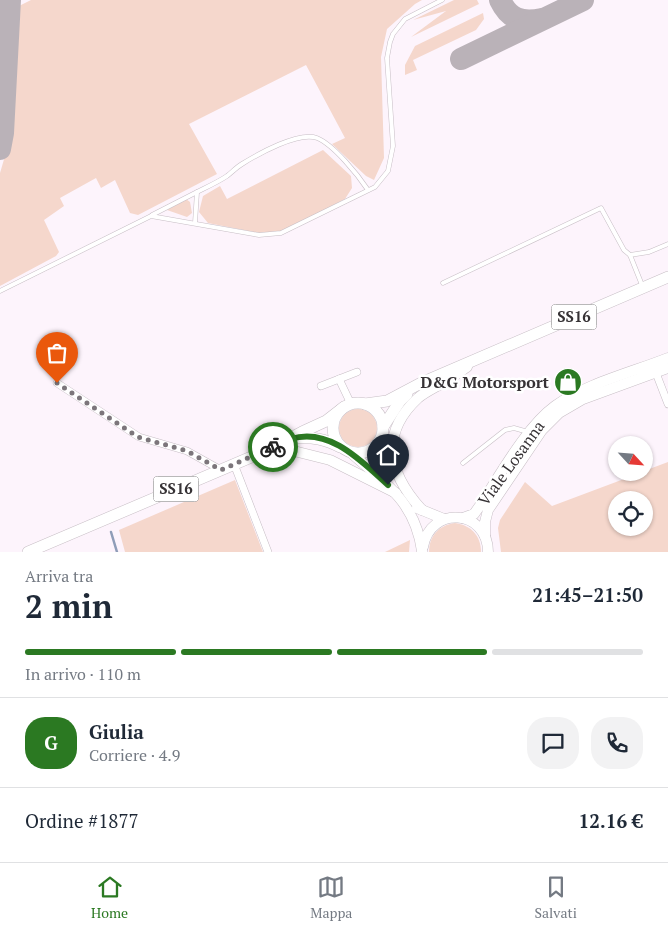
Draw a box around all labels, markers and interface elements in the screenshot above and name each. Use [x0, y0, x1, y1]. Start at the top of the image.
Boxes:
road number: SS16 [552, 304, 596, 330]
pin [36, 332, 78, 383]
icon: bag [43, 339, 71, 367]
shop icon: D&G Motorsport [553, 367, 583, 397]
place label: D&G Motorsport [420, 371, 550, 393]
street label: Viale Losanna [473, 416, 549, 510]
courier [248, 422, 298, 472]
icon: bike [259, 433, 287, 461]
pin [367, 434, 409, 485]
north arrow [608, 436, 652, 481]
map controls [608, 436, 653, 536]
icon: home [374, 441, 402, 469]
road number: SS16 [154, 476, 198, 502]
button: locate [608, 491, 653, 536]
text: Arriva tra [25, 565, 93, 587]
text: 21:45–21:50 [532, 582, 643, 607]
text: 2 min [25, 585, 113, 627]
text: In arrivo · 110 m [25, 663, 141, 685]
button: chat [527, 717, 579, 769]
button: phone [591, 717, 643, 769]
text: Giulia [89, 719, 144, 744]
text: G [44, 730, 58, 755]
text: Corriere · 4.9 [89, 744, 180, 766]
text: Ordine #1877 [25, 808, 139, 833]
text: 12.16 € [579, 808, 643, 833]
tab: Home [91, 873, 128, 922]
tab: Mappa [310, 873, 352, 922]
tab: Salvati [535, 873, 577, 922]

